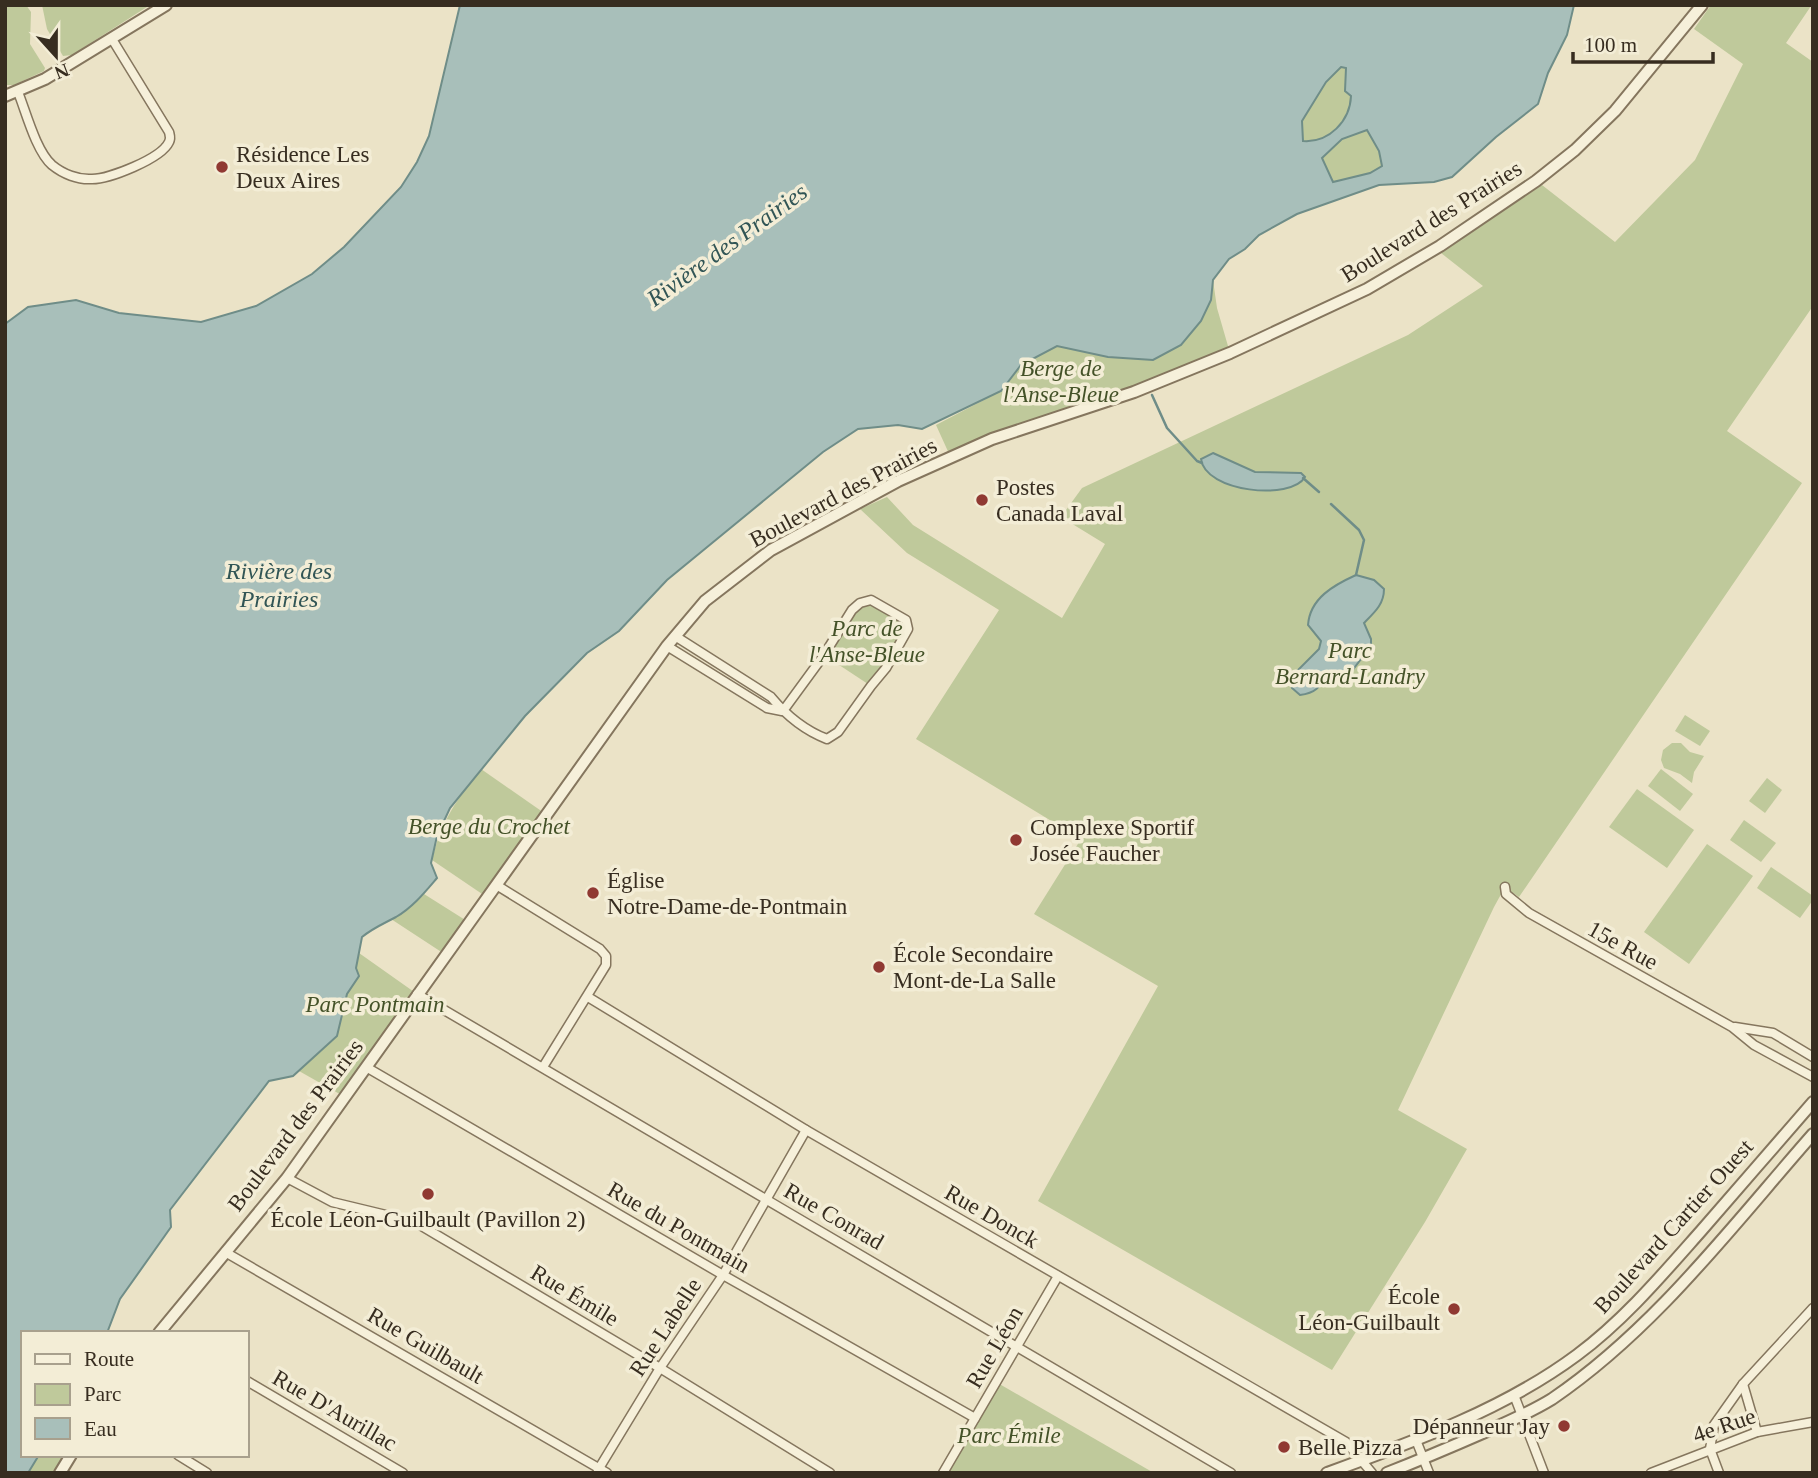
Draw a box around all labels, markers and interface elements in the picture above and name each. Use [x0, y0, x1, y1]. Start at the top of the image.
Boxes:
north arrow [21, 21, 91, 91]
scale bar [1573, 21, 1713, 65]
text: 100 m [1584, 33, 1637, 57]
text: N [51, 59, 72, 84]
place label: Résidence Les Deux Aires [236, 142, 370, 193]
street label: Boulevard des Prairies [1336, 156, 1526, 287]
marker: Résidence Les Deux Aires [214, 159, 230, 175]
water label: Rivière des Prairies [641, 178, 812, 312]
park label: Berge de l'Anse-Bleue [1003, 356, 1119, 407]
street label: Boulevard des Prairies [745, 433, 941, 552]
place label: Postes Canada Laval [996, 475, 1123, 526]
marker: Postes Canada Laval [974, 492, 990, 508]
water label: Rivière des Prairies [225, 558, 332, 612]
park label: Parc de l'Anse-Bleue [809, 616, 925, 667]
park label: Parc Bernard-Landry [1275, 638, 1426, 689]
park label: Berge du Crochet [408, 814, 571, 839]
place label: Complexe Sportif Josée Faucher [1030, 815, 1195, 866]
marker: Complexe Sportif Josée Faucher [1008, 832, 1024, 848]
place label: Église Notre-Dame-de-Pontmain [607, 868, 848, 919]
marker: Église Notre-Dame-de-Pontmain [585, 885, 601, 901]
street label: 15e Rue [1583, 916, 1662, 975]
place label: École Secondaire Mont-de-La Salle [893, 942, 1056, 993]
marker: École Secondaire Mont-de-La Salle [871, 959, 887, 975]
park label: Parc Pontmain [304, 992, 445, 1017]
street label: Boulevard des Prairies [223, 1035, 368, 1216]
street label: Boulevard Cartier Ouest [1589, 1134, 1758, 1318]
street label: Rue du Pontmain [603, 1177, 755, 1278]
street label: Rue Conrad [780, 1178, 888, 1255]
street label: Rue Donck [940, 1180, 1044, 1254]
marker: École Léon-Guilbault (Pavillon 2) [420, 1186, 436, 1202]
place label: École Léon-Guilbault (Pavillon 2) [271, 1207, 585, 1232]
street label: Rue Émile [526, 1260, 623, 1331]
street label: Rue Labelle [624, 1274, 706, 1381]
place label: École Léon-Guilbault [1298, 1284, 1441, 1335]
marker: École Léon-Guilbault [1446, 1301, 1462, 1317]
street label: Rue Guilbault [363, 1302, 489, 1389]
street label: Rue Léon [961, 1302, 1028, 1392]
legend [21, 1331, 248, 1457]
text: Route [84, 1347, 134, 1371]
street label: Rue D'Aurillac [268, 1365, 401, 1456]
text: Parc [84, 1382, 121, 1406]
street label: 4e Rue [1690, 1403, 1759, 1448]
place label: Dépanneur Jay [1413, 1414, 1550, 1439]
text: Eau [84, 1417, 117, 1441]
marker: Dépanneur Jay [1556, 1418, 1572, 1434]
park label: Parc Émile [956, 1423, 1061, 1448]
place label: Belle Pizza [1298, 1435, 1402, 1460]
marker: Belle Pizza [1276, 1439, 1292, 1455]

